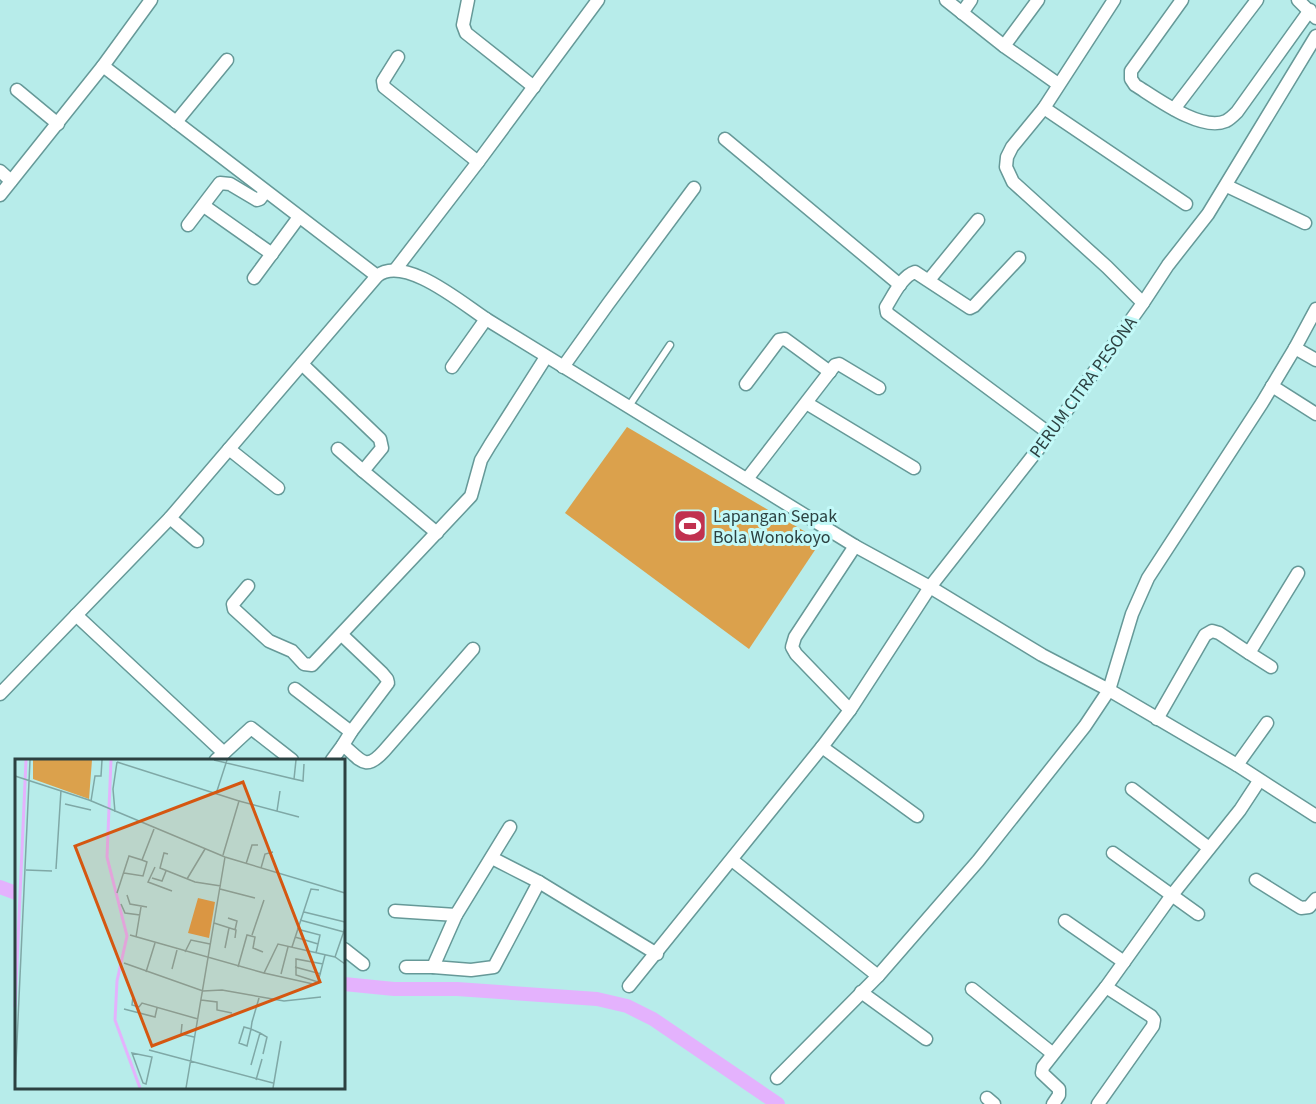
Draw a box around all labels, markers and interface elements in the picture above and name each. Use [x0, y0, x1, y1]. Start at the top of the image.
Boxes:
street label: PERUM CITRA PESONA [1024, 311, 1143, 463]
place label: Lapangan Sepak Bola Wonokoyo [713, 504, 837, 550]
sports icon: Lapangan Sepak Bola Wonokoyo [672, 508, 708, 544]
inset map [15, 759, 345, 1089]

